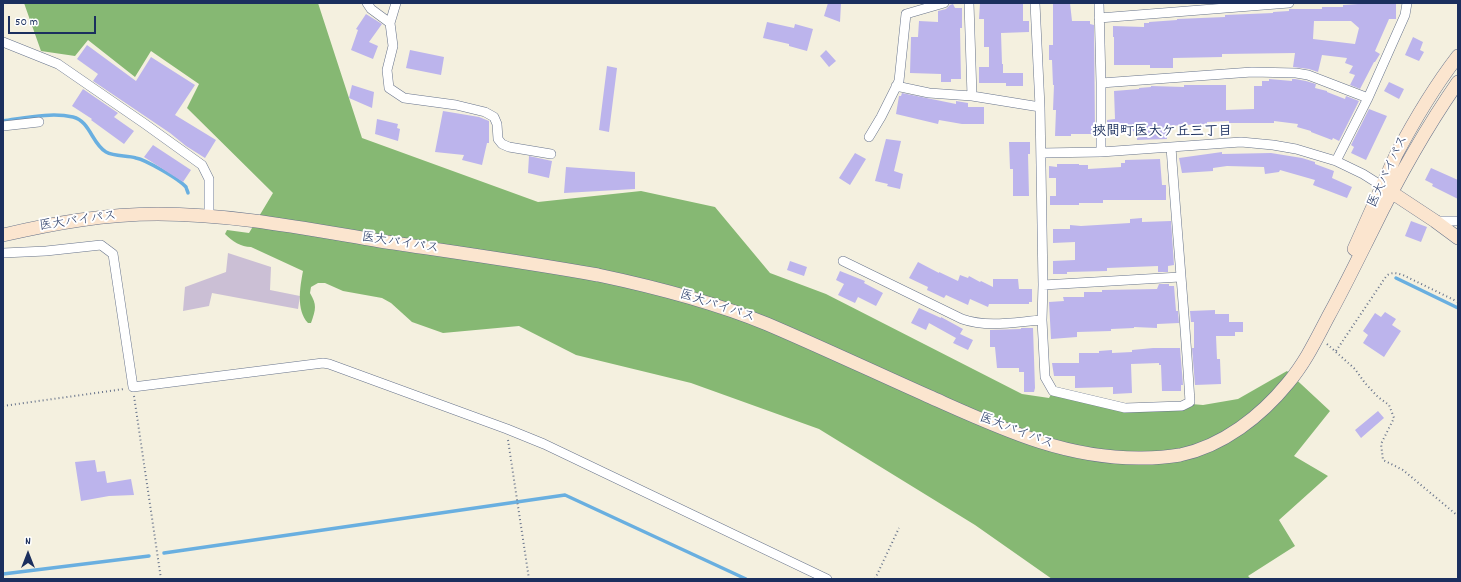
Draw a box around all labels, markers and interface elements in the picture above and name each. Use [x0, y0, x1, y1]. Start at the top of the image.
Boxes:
scale bar [10, 8, 98, 34]
text: 50 m [15, 14, 38, 31]
district label: 挾間町医大ケ丘三丁目 [1092, 125, 1232, 141]
street label: 医大バイパス [1365, 133, 1413, 211]
street label: 医大バイパス [38, 209, 118, 235]
street label: 医大バイパス [360, 230, 440, 258]
street label: 医大バイパス [677, 288, 757, 326]
street label: 医大バイパス [977, 411, 1055, 453]
north arrow [8, 534, 48, 574]
text: N [25, 534, 31, 550]

